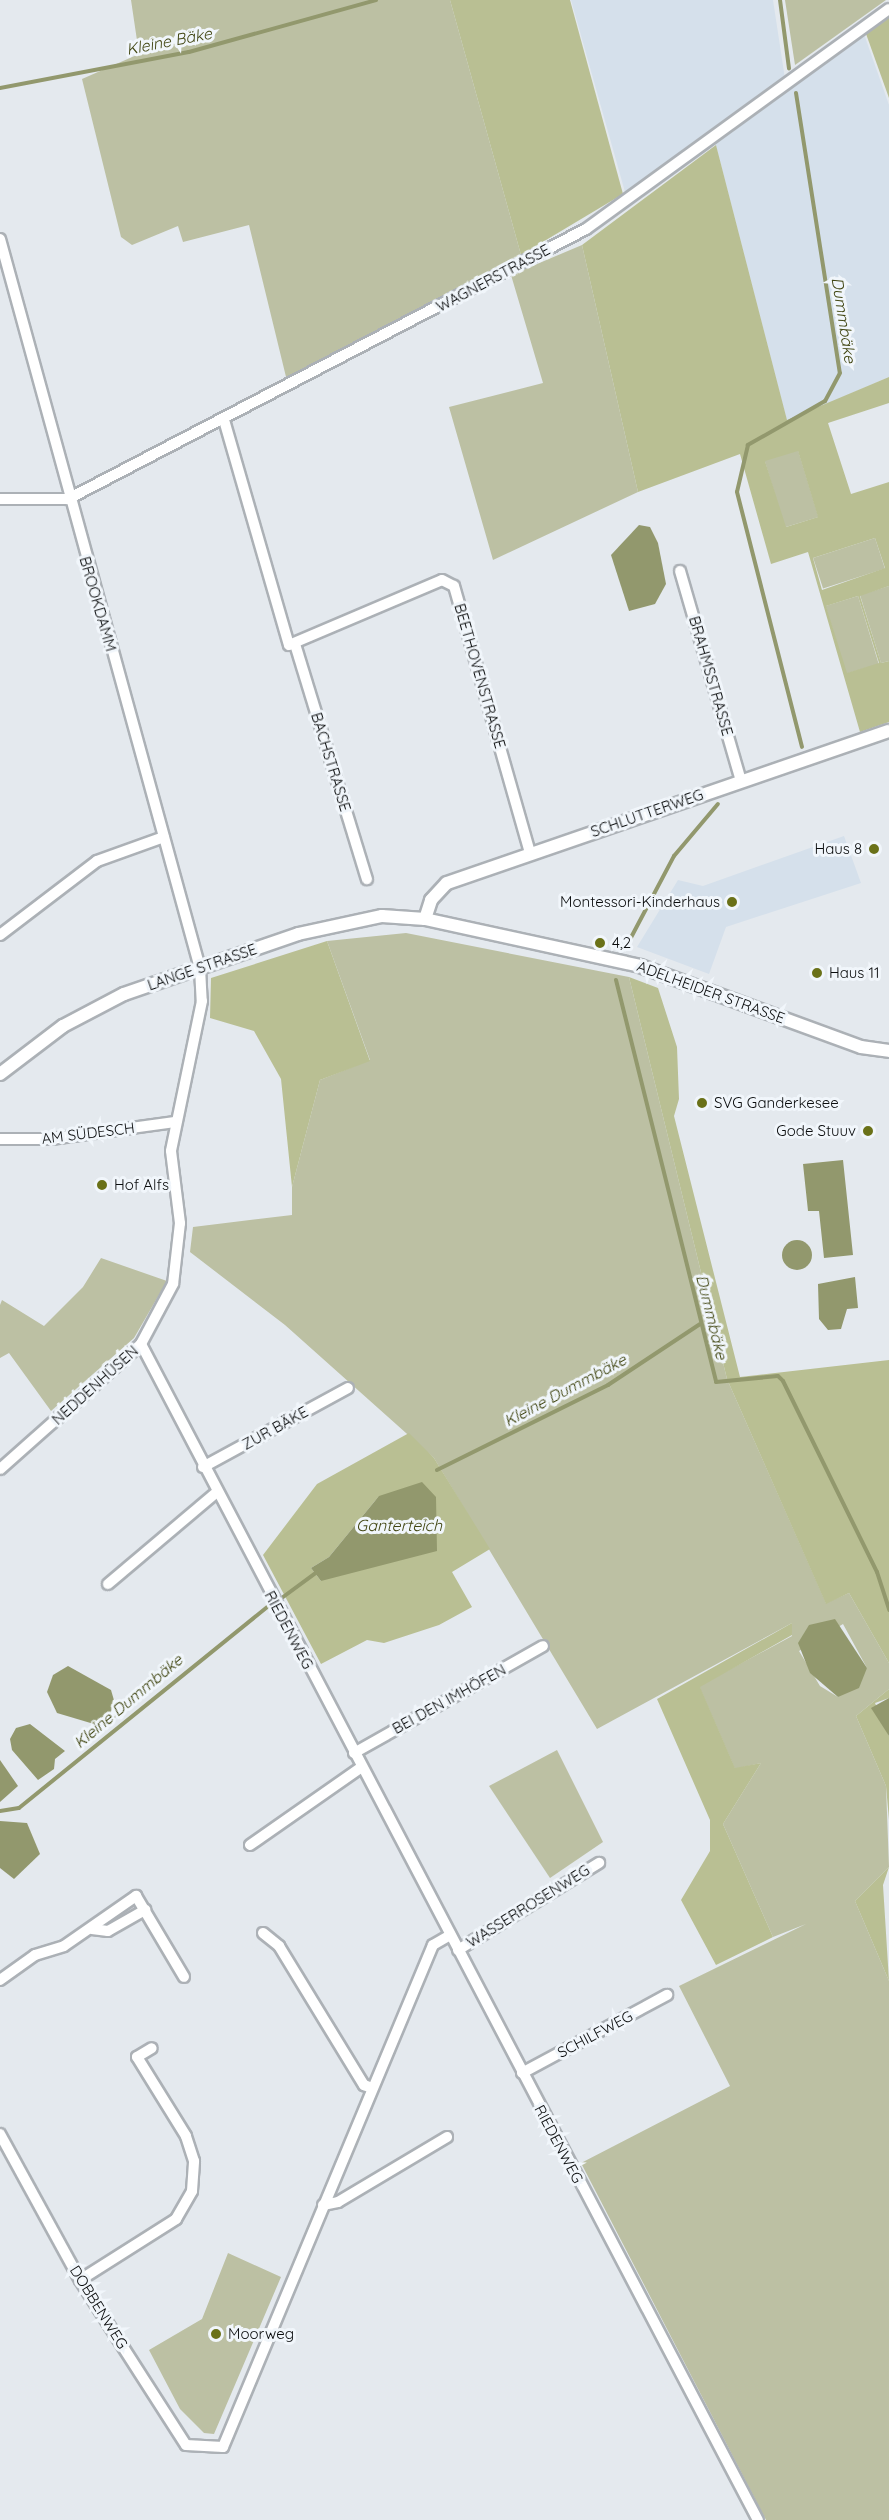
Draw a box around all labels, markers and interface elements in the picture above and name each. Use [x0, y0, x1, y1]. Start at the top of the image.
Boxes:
water label: Kleine Bäke [125, 23, 213, 59]
street label: WAGNERSTRASSE [433, 240, 553, 316]
water label: Dummbäke [828, 276, 860, 364]
street label: BROOKDAMM [76, 554, 120, 654]
street label: BEETHOVENSTRASSE [451, 601, 509, 751]
street label: BRAHMSSTRASSE [685, 614, 737, 738]
street label: BACHSTRASSE [307, 710, 355, 814]
street label: SCHLUTTERWEG [588, 785, 706, 841]
place label: Haus 8 [814, 840, 862, 858]
marker: Haus 8 [867, 842, 881, 856]
place label: Montessori-Kinderhaus [560, 893, 720, 911]
marker: Montessori-Kinderhaus [725, 895, 739, 909]
place label: 4,2 [612, 934, 631, 952]
marker: 4,2 [593, 936, 607, 950]
street label: LANGE STRASSE [145, 940, 259, 994]
street label: ADELHEIDER STRASSE [635, 957, 787, 1027]
place label: Haus 11 [829, 964, 880, 982]
marker: Haus 11 [810, 966, 824, 980]
place label: SVG Ganderkesee [714, 1094, 839, 1112]
marker: SVG Ganderkesee [695, 1096, 709, 1110]
street label: AM SÜDESCH [40, 1118, 136, 1148]
place label: Gode Stuuv [776, 1122, 856, 1140]
marker: Gode Stuuv [861, 1124, 875, 1138]
place label: Hof Alfs [114, 1176, 169, 1194]
marker: Hof Alfs [95, 1178, 109, 1192]
water label: Dummbäke [692, 1273, 732, 1361]
street label: NEDDENHÜSEN [48, 1342, 142, 1428]
water label: Kleine Dummbäke [501, 1350, 629, 1430]
street label: ZUR BÄKE [239, 1403, 311, 1453]
water label: Ganterteich [356, 1515, 442, 1535]
street label: RIEDENWEG [261, 1588, 317, 1672]
water label: Kleine Dummbäke [70, 1650, 186, 1752]
street label: BEI DEN IMHÖFEN [389, 1660, 509, 1738]
street label: WASSERROSENWEG [463, 1861, 593, 1951]
street label: SCHILFWEG [554, 2007, 636, 2061]
street label: RIEDENWEG [531, 2102, 587, 2186]
street label: DOBBENWEG [66, 2262, 132, 2352]
place label: Moorweg [228, 2325, 294, 2343]
marker: Moorweg [209, 2327, 223, 2341]

